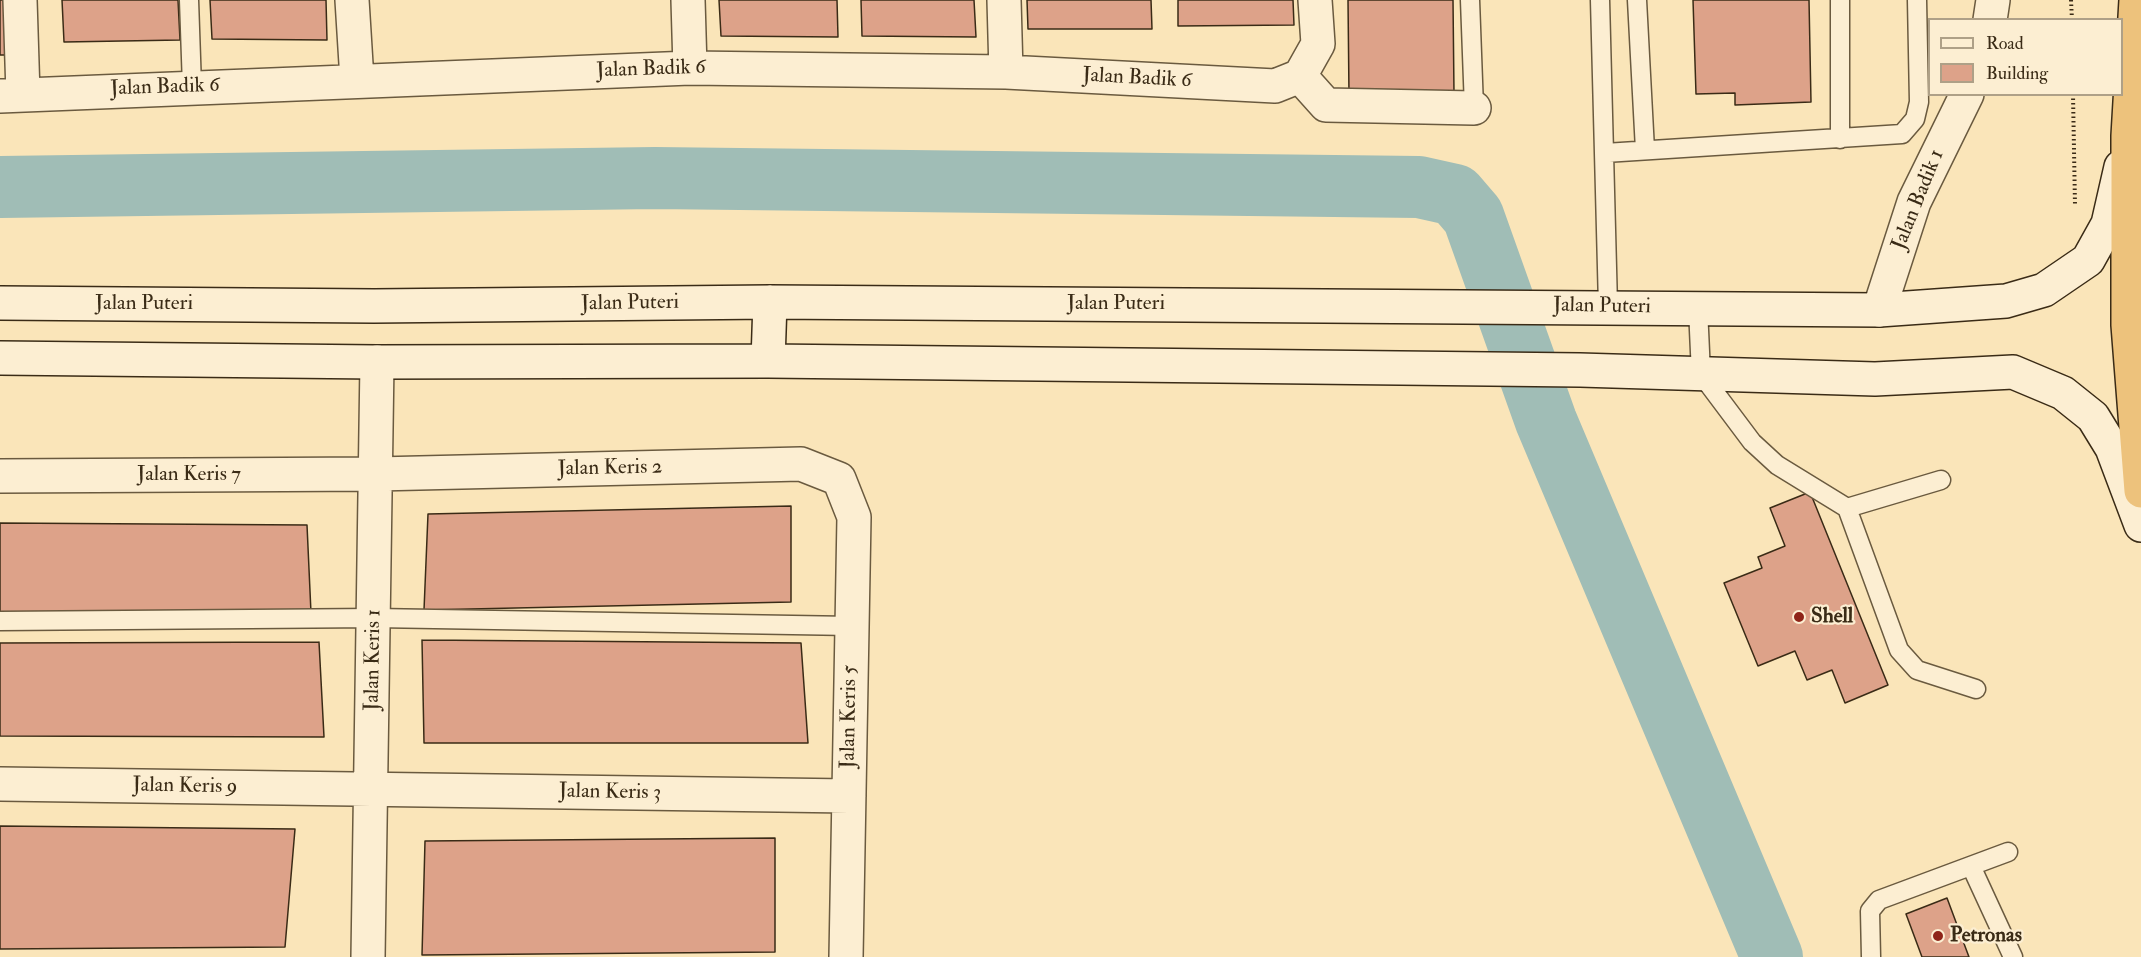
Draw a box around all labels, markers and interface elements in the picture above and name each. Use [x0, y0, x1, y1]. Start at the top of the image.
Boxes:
legend [1928, 18, 2123, 96]
text: Road [1986, 32, 2024, 55]
street label: Jalan Badik 6 [596, 55, 706, 85]
text: Building [1986, 62, 2048, 85]
street label: Jalan Badik 6 [1082, 64, 1192, 94]
street label: Jalan Badik 6 [110, 73, 220, 103]
street label: Jalan Badik 1 [1887, 146, 1951, 254]
street label: Jalan Puteri [95, 291, 193, 317]
street label: Jalan Puteri [581, 291, 679, 317]
street label: Jalan Puteri [1067, 291, 1165, 317]
street label: Jalan Puteri [1553, 294, 1651, 320]
street label: Jalan Keris 2 [557, 455, 663, 483]
street label: Jalan Keris 7 [137, 462, 241, 488]
place label: Shell [1811, 604, 1853, 630]
street label: Jalan Keris 1 [361, 609, 387, 711]
marker: Shell [1792, 610, 1806, 624]
street label: Jalan Keris 5 [836, 665, 864, 769]
street label: Jalan Keris 9 [132, 773, 238, 801]
street label: Jalan Keris 3 [559, 780, 661, 806]
place label: Petronas [1950, 923, 2022, 949]
marker: Petronas [1931, 929, 1945, 943]

